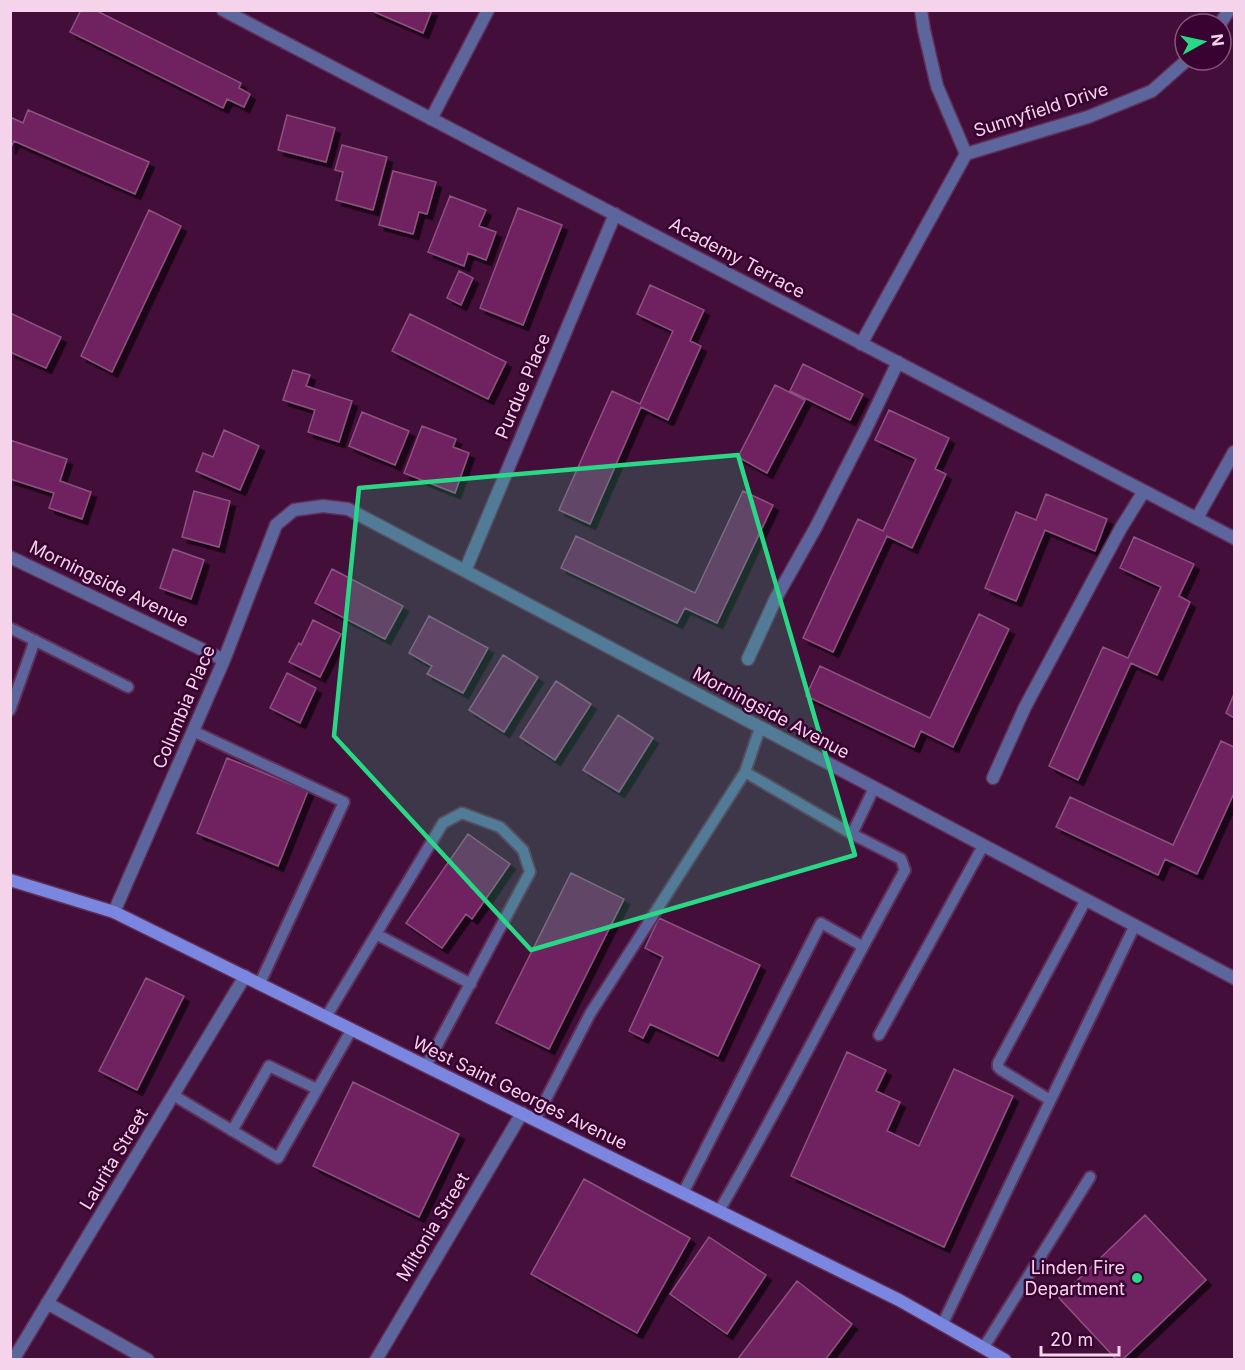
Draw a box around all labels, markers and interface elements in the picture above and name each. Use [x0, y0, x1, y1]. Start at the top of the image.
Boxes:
north arrow [1173, 12, 1233, 72]
text: N [1207, 32, 1229, 47]
street label: Sunnyfield Drive [971, 78, 1111, 141]
street label: Academy Terrace [666, 213, 809, 302]
street label: Purdue Place [491, 330, 554, 442]
street label: Morningside Avenue [26, 536, 192, 631]
street label: Columbia Place [148, 642, 219, 772]
street label: Morningside Avenue [689, 662, 853, 763]
street label: West Saint Georges Avenue [410, 1031, 631, 1154]
street label: Laurita Street [75, 1104, 152, 1213]
street label: Miltonia Street [392, 1169, 473, 1285]
place label: Linden Fire Department [1024, 1257, 1125, 1299]
marker: Linden Fire Department [1130, 1271, 1144, 1285]
scale bar [1041, 1319, 1119, 1357]
text: 20 m [1050, 1329, 1093, 1350]

